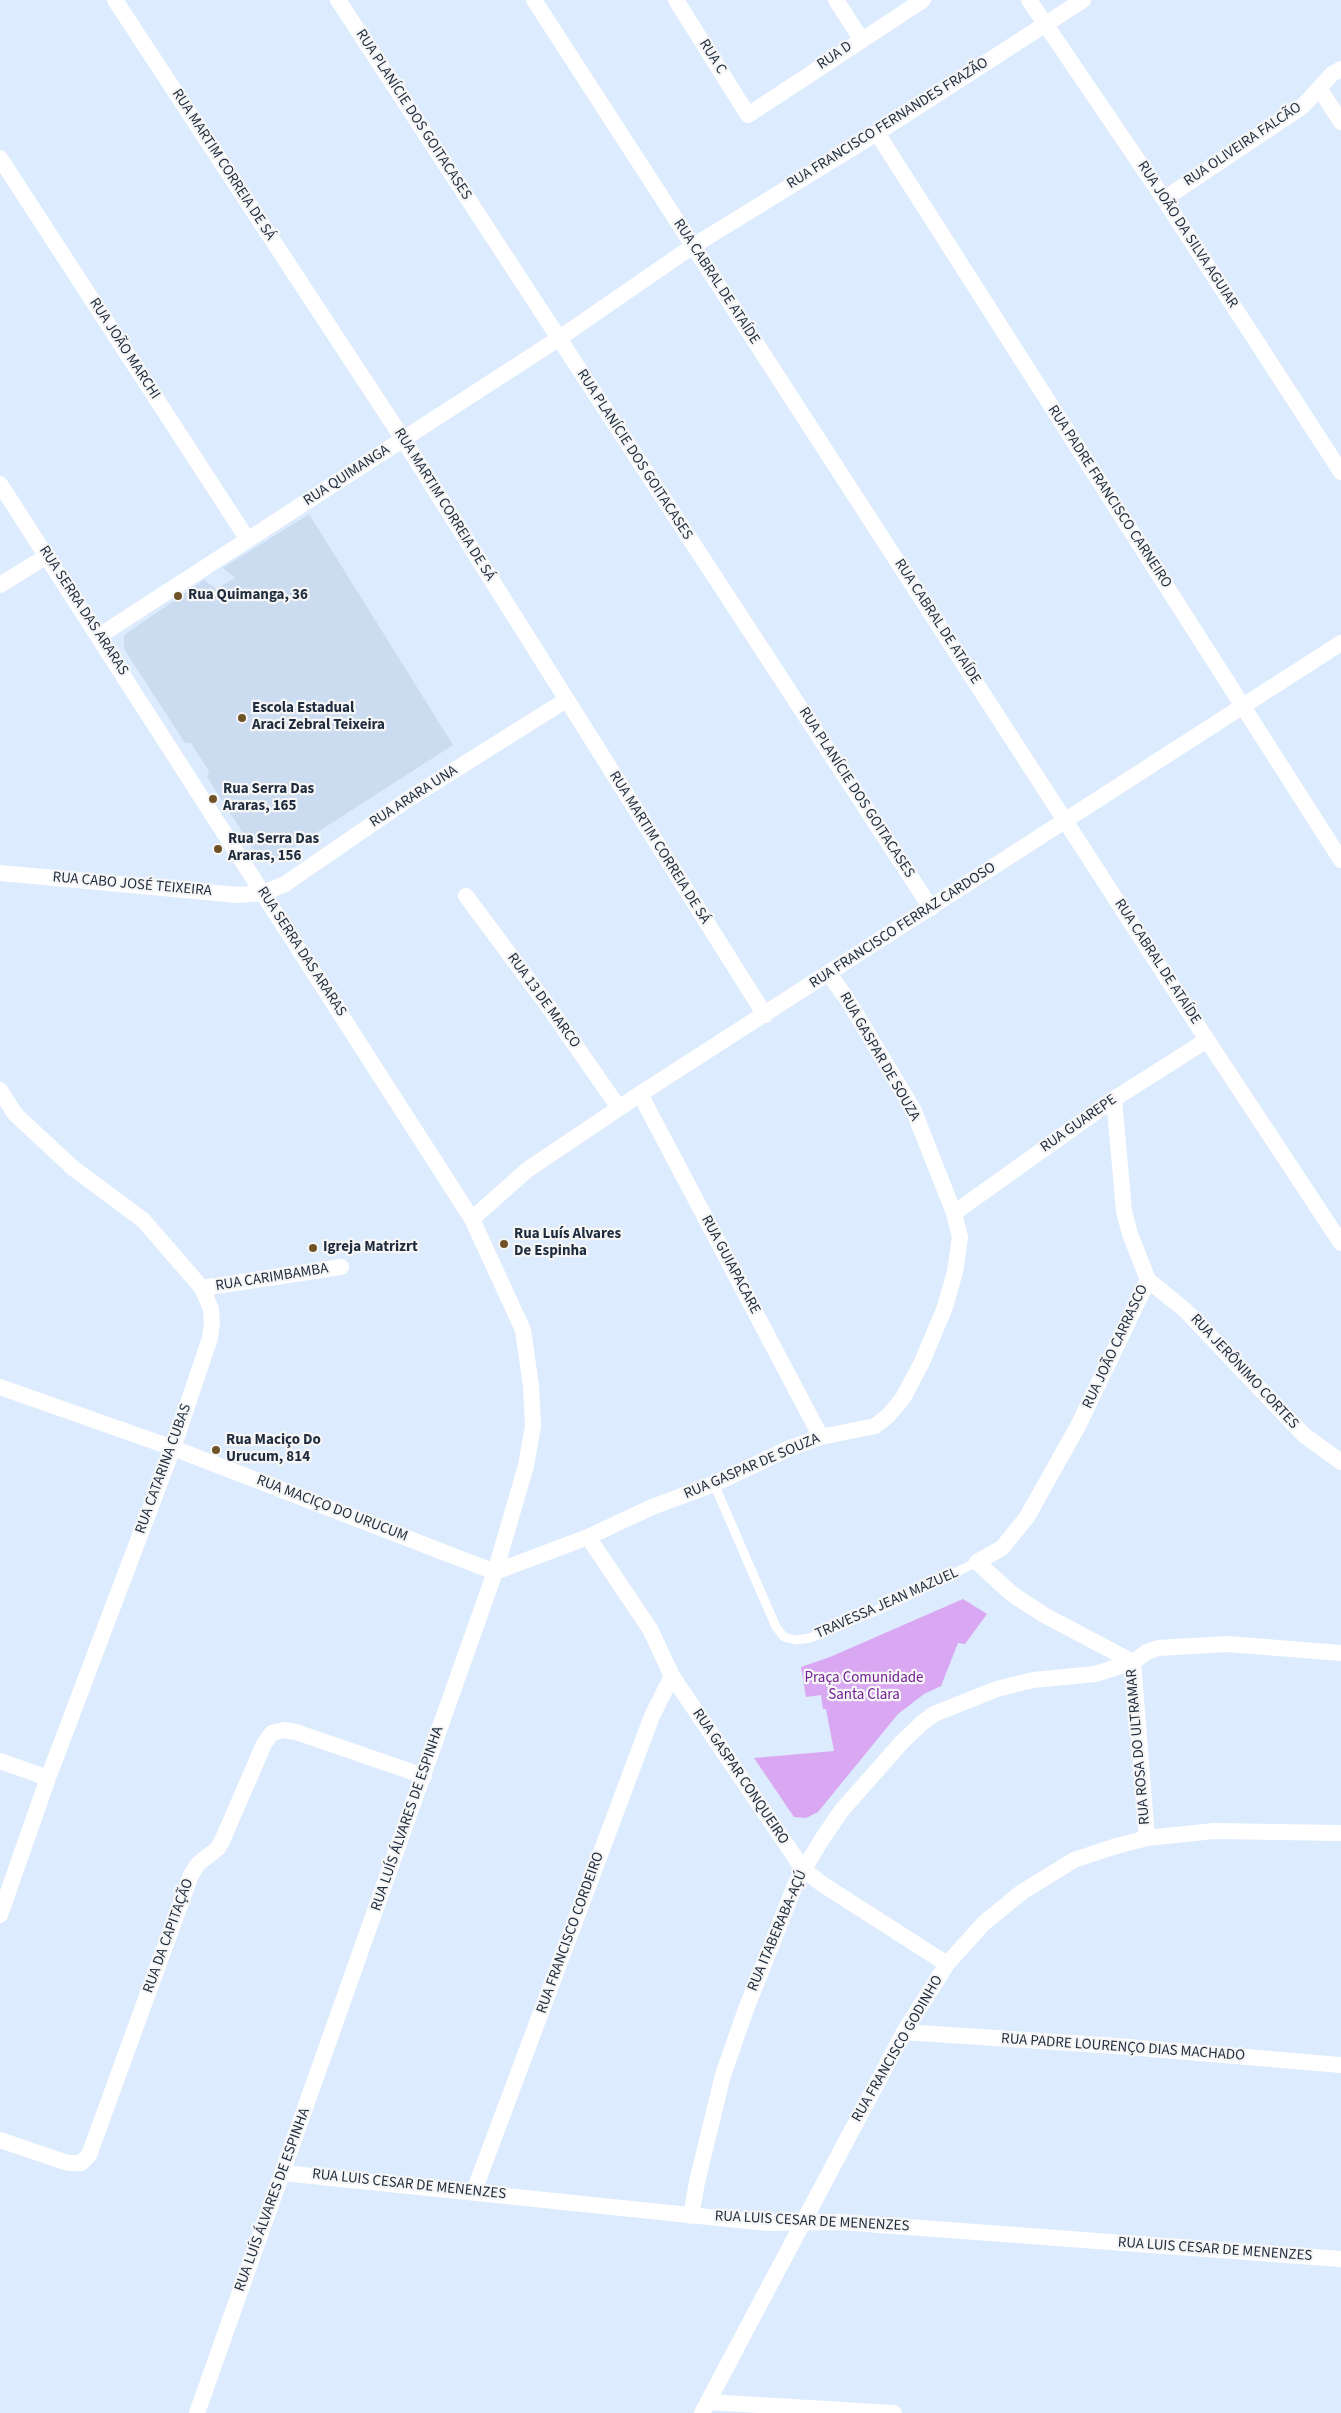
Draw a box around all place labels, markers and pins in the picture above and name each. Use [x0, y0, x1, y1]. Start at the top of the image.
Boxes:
place label: Rua Quimanga, 36 [188, 587, 308, 605]
marker: Rua Quimanga, 36 [172, 590, 184, 602]
place label: Escola Estadual Araci Zebral Teixeira [252, 700, 385, 735]
marker: Escola Estadual Araci Zebral Teixeira [236, 712, 248, 724]
place label: Rua Serra Das Araras, 165 [223, 781, 314, 816]
marker: Rua Serra Das Araras, 165 [207, 793, 219, 805]
place label: Rua Serra Das Araras, 156 [228, 831, 319, 866]
marker: Rua Serra Das Araras, 156 [212, 843, 224, 855]
place label: Rua Luís Alvares De Espinha [514, 1226, 621, 1261]
marker: Rua Luís Alvares De Espinha [498, 1238, 510, 1250]
place label: Igreja Matrizrt [323, 1239, 418, 1257]
marker: Igreja Matrizrt [307, 1242, 319, 1254]
place label: Rua Maciço Do Urucum, 814 [226, 1432, 321, 1467]
marker: Rua Maciço Do Urucum, 814 [210, 1444, 222, 1456]

